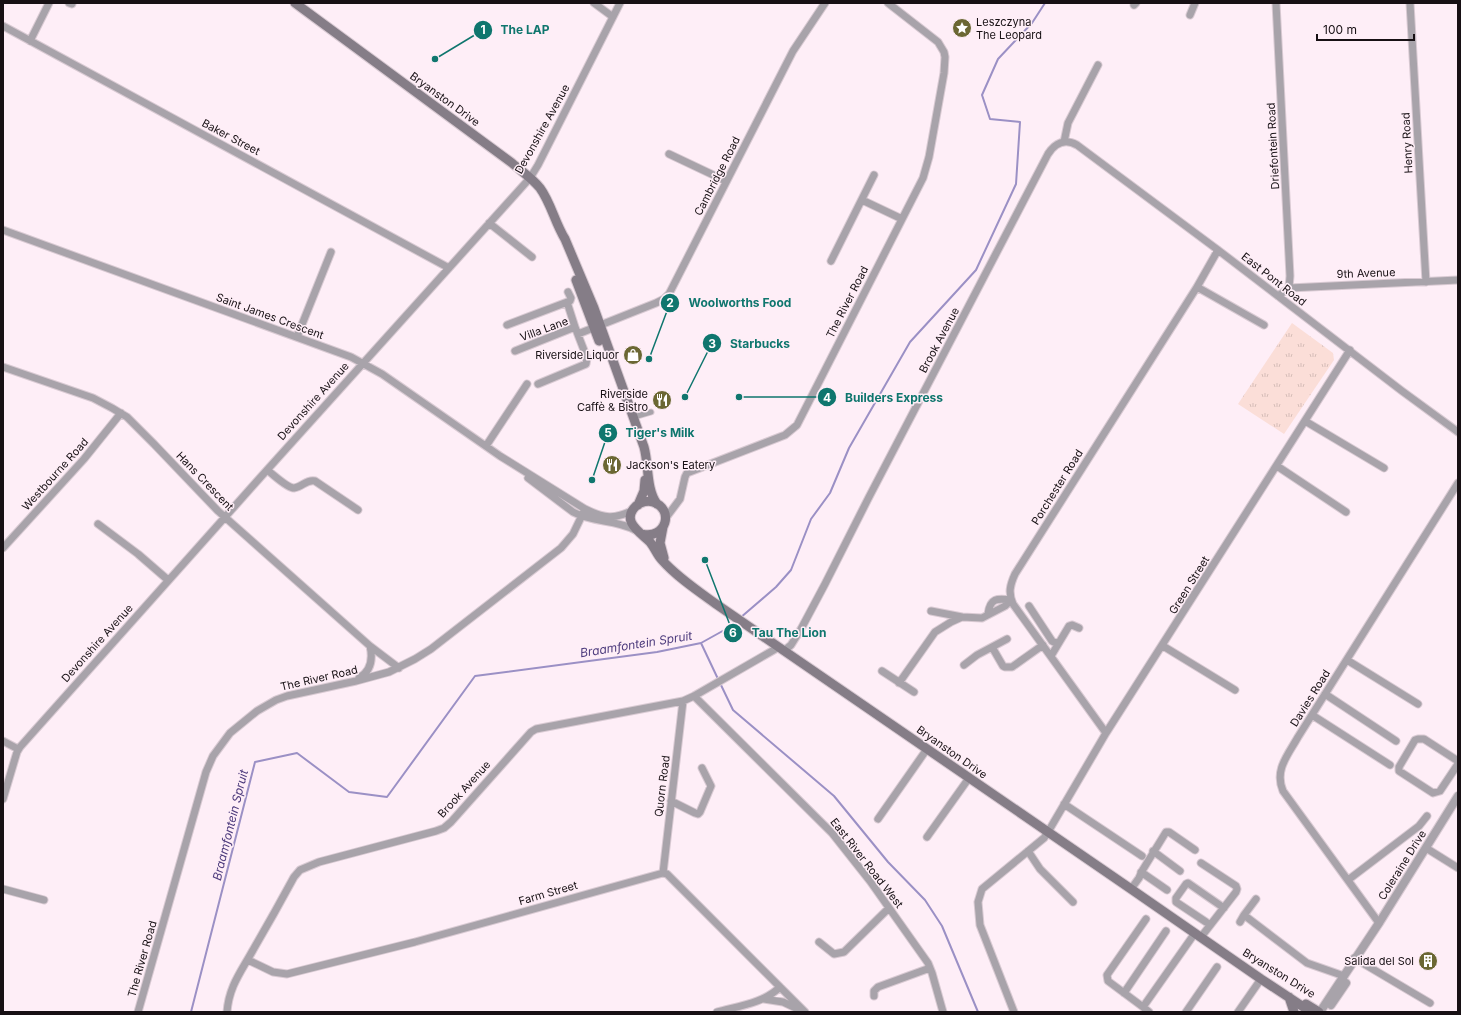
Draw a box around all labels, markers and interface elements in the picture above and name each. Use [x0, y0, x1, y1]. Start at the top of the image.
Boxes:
place label: Leszczyna The Leopard [976, 15, 1042, 42]
scale bar [1317, 16, 1414, 42]
place icon: Leszczyna The Leopard [951, 17, 973, 39]
callout: The LAP [473, 18, 558, 42]
text: 1 [480, 22, 486, 37]
text: The LAP [501, 22, 550, 37]
text: 100 m [1323, 22, 1357, 37]
street label: Bryanston Drive [407, 69, 483, 129]
street label: Devonshire Avenue [512, 82, 572, 176]
street label: Driefontein Road [1264, 102, 1282, 190]
street label: Henry Road [1398, 112, 1416, 174]
street label: Baker Street [200, 116, 263, 158]
street label: Cambridge Road [691, 134, 743, 218]
street label: East Pont Road [1239, 249, 1309, 309]
street label: The River Road [823, 264, 871, 340]
street label: 9th Avenue [1336, 265, 1396, 281]
street label: Saint James Crescent [214, 290, 326, 342]
callout: Woolworths Food [660, 291, 799, 315]
text: 2 [666, 295, 674, 310]
text: Woolworths Food [689, 295, 791, 310]
street label: Brook Avenue [916, 305, 962, 375]
street label: Villa Lane [518, 314, 570, 344]
callout: Starbucks [702, 331, 798, 355]
text: 3 [708, 336, 716, 351]
text: Starbucks [730, 336, 790, 351]
shop icon: Riverside Liquor [622, 344, 644, 366]
place label: Riverside Liquor [535, 348, 619, 362]
street label: Devonshire Avenue [274, 359, 352, 443]
callout: Builders Express [817, 385, 951, 409]
place label: Riverside Caffè & Bistro [577, 387, 648, 414]
restaurant icon: Riverside Caffè & Bistro [651, 389, 673, 411]
text: 4 [823, 390, 831, 405]
text: Builders Express [845, 390, 943, 405]
callout: Tiger's Milk [598, 421, 703, 445]
text: 5 [604, 425, 612, 440]
text: Tiger's Milk [625, 425, 695, 440]
street label: Westbourne Road [19, 435, 91, 513]
street label: Porchester Road [1028, 447, 1086, 527]
street label: Hans Crescent [173, 449, 237, 514]
restaurant icon: Jackson's Eatery [601, 454, 623, 476]
place label: Jackson's Eatery [626, 458, 715, 472]
street label: Green Street [1166, 553, 1213, 617]
street label: Devonshire Avenue [58, 601, 136, 685]
callout: Tau The Lion [723, 621, 834, 645]
text: 6 [729, 625, 737, 640]
text: Tau The Lion [752, 625, 826, 640]
water label: Braamfontein Spruit [579, 628, 694, 660]
street label: The River Road [279, 662, 359, 694]
street label: Davies Road [1287, 667, 1333, 729]
street label: Bryanston Drive [914, 722, 990, 782]
street label: Quorn Road [651, 754, 673, 818]
street label: Brook Avenue [435, 758, 493, 820]
water label: Braamfontein Spruit [209, 767, 251, 882]
street label: East River Road West [828, 815, 907, 911]
street label: Coleraine Drive [1375, 827, 1429, 903]
street label: Farm Street [517, 878, 579, 908]
street label: The River Road [124, 919, 160, 999]
street label: Bryanston Drive [1240, 945, 1318, 1001]
building icon: Salida del Sol [1417, 950, 1439, 972]
place label: Salida del Sol [1344, 954, 1414, 968]

